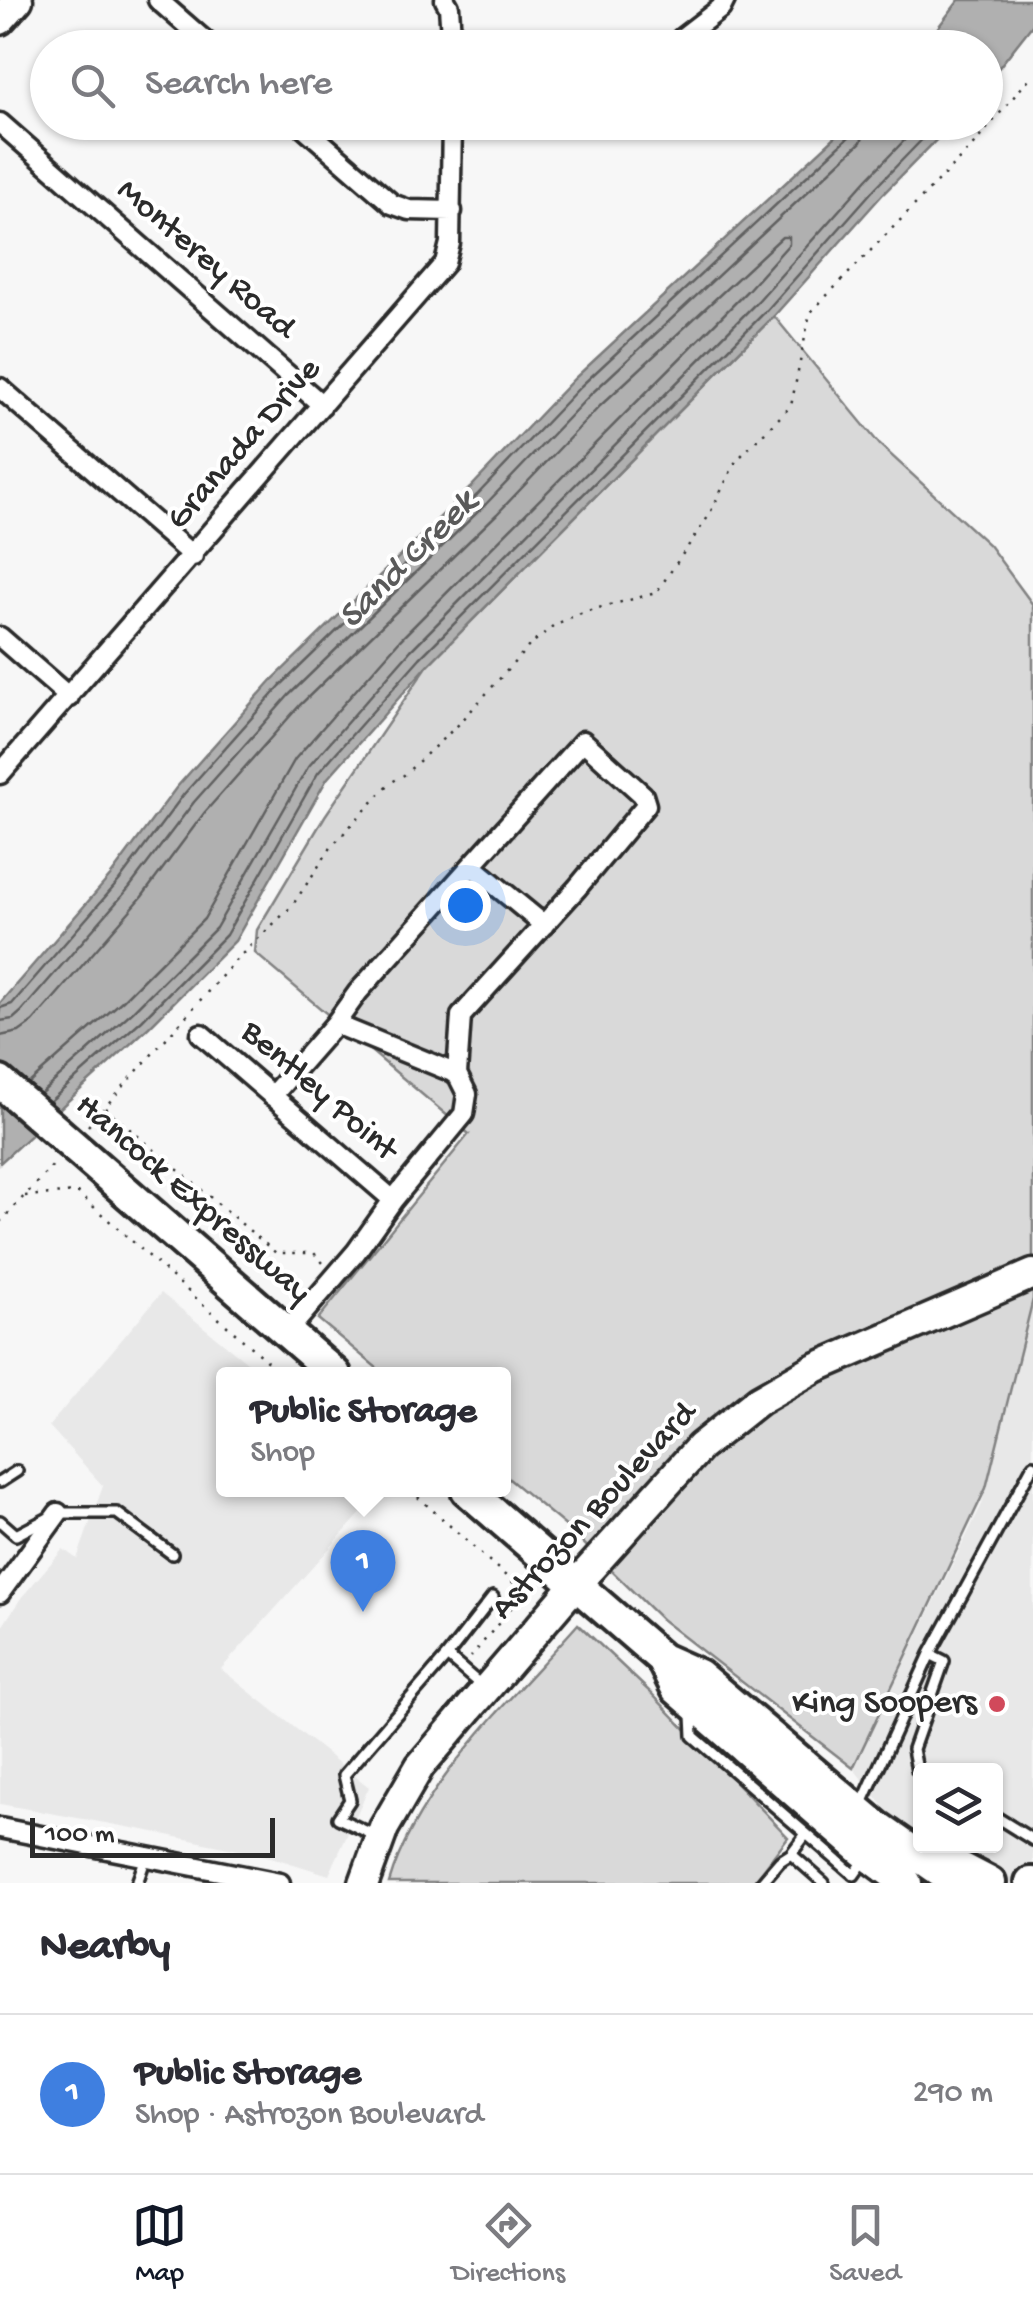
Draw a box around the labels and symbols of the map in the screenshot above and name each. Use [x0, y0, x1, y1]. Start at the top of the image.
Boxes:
street label: Monterey Road [107, 171, 305, 351]
street label: Granada Drive [159, 350, 331, 539]
water label: Sand Creek [330, 480, 490, 640]
your location [440, 880, 491, 931]
street label: Bentley Point [231, 1012, 407, 1173]
street label: Hancock Expressway [66, 1086, 318, 1314]
street label: Astrozon Boulevard [484, 1393, 708, 1629]
pin: 1 [330, 1530, 396, 1612]
place label: King Soopers [792, 1684, 978, 1725]
marker: King Soopers [986, 1693, 1008, 1715]
scale bar [30, 1813, 275, 1858]

